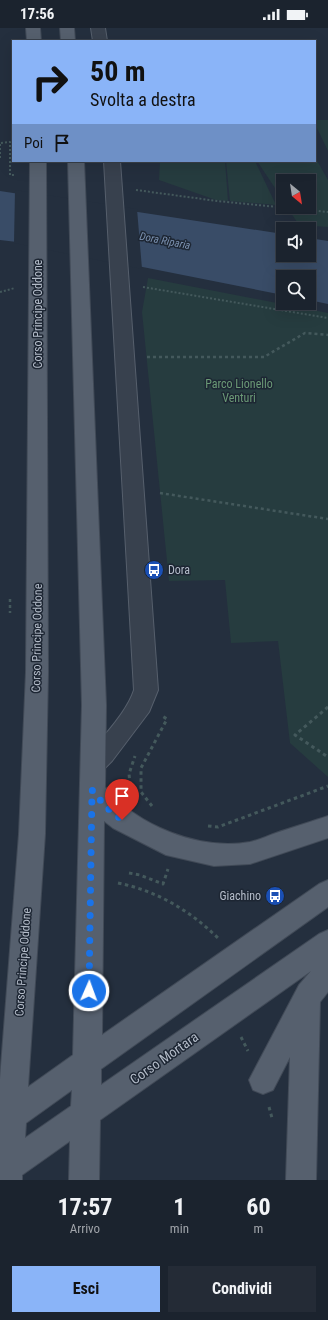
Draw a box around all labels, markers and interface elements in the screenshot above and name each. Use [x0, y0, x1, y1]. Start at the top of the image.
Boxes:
text: 17:56 [20, 5, 54, 23]
text: 50 m [90, 55, 146, 88]
icon: right [24, 56, 76, 108]
text: Svolta a destra [90, 89, 196, 110]
icon: arrive [51, 132, 73, 154]
text: Poi [24, 134, 43, 152]
north arrow [276, 174, 316, 214]
map controls [276, 174, 316, 310]
button: sound [276, 222, 316, 262]
water label: Dora Riparia [139, 230, 191, 252]
street label: Corso Principe Oddone [31, 259, 45, 368]
button: search [276, 270, 316, 310]
park label: Parco Lionello Venturi [205, 377, 273, 405]
bus stop icon: Dora [143, 559, 165, 581]
place label: Dora [168, 563, 190, 577]
street label: Corso Principe Oddone [29, 583, 45, 693]
pin [105, 779, 139, 820]
icon: arrive [111, 785, 133, 807]
bus stop icon: Giachino [264, 885, 286, 907]
place label: Giachino [219, 889, 261, 903]
street label: Corso Principe Oddone [12, 907, 34, 1017]
position arrow [68, 970, 110, 1012]
street label: Corso Mortara [127, 1029, 201, 1087]
text: 17:57 [57, 1193, 112, 1221]
text: 1 [173, 1193, 185, 1221]
text: 60 [246, 1193, 271, 1221]
text: Arrivo [70, 1221, 100, 1236]
text: min [170, 1221, 189, 1236]
text: m [254, 1221, 263, 1236]
button: Esci [12, 1266, 160, 1312]
button: Condividi [168, 1266, 316, 1312]

